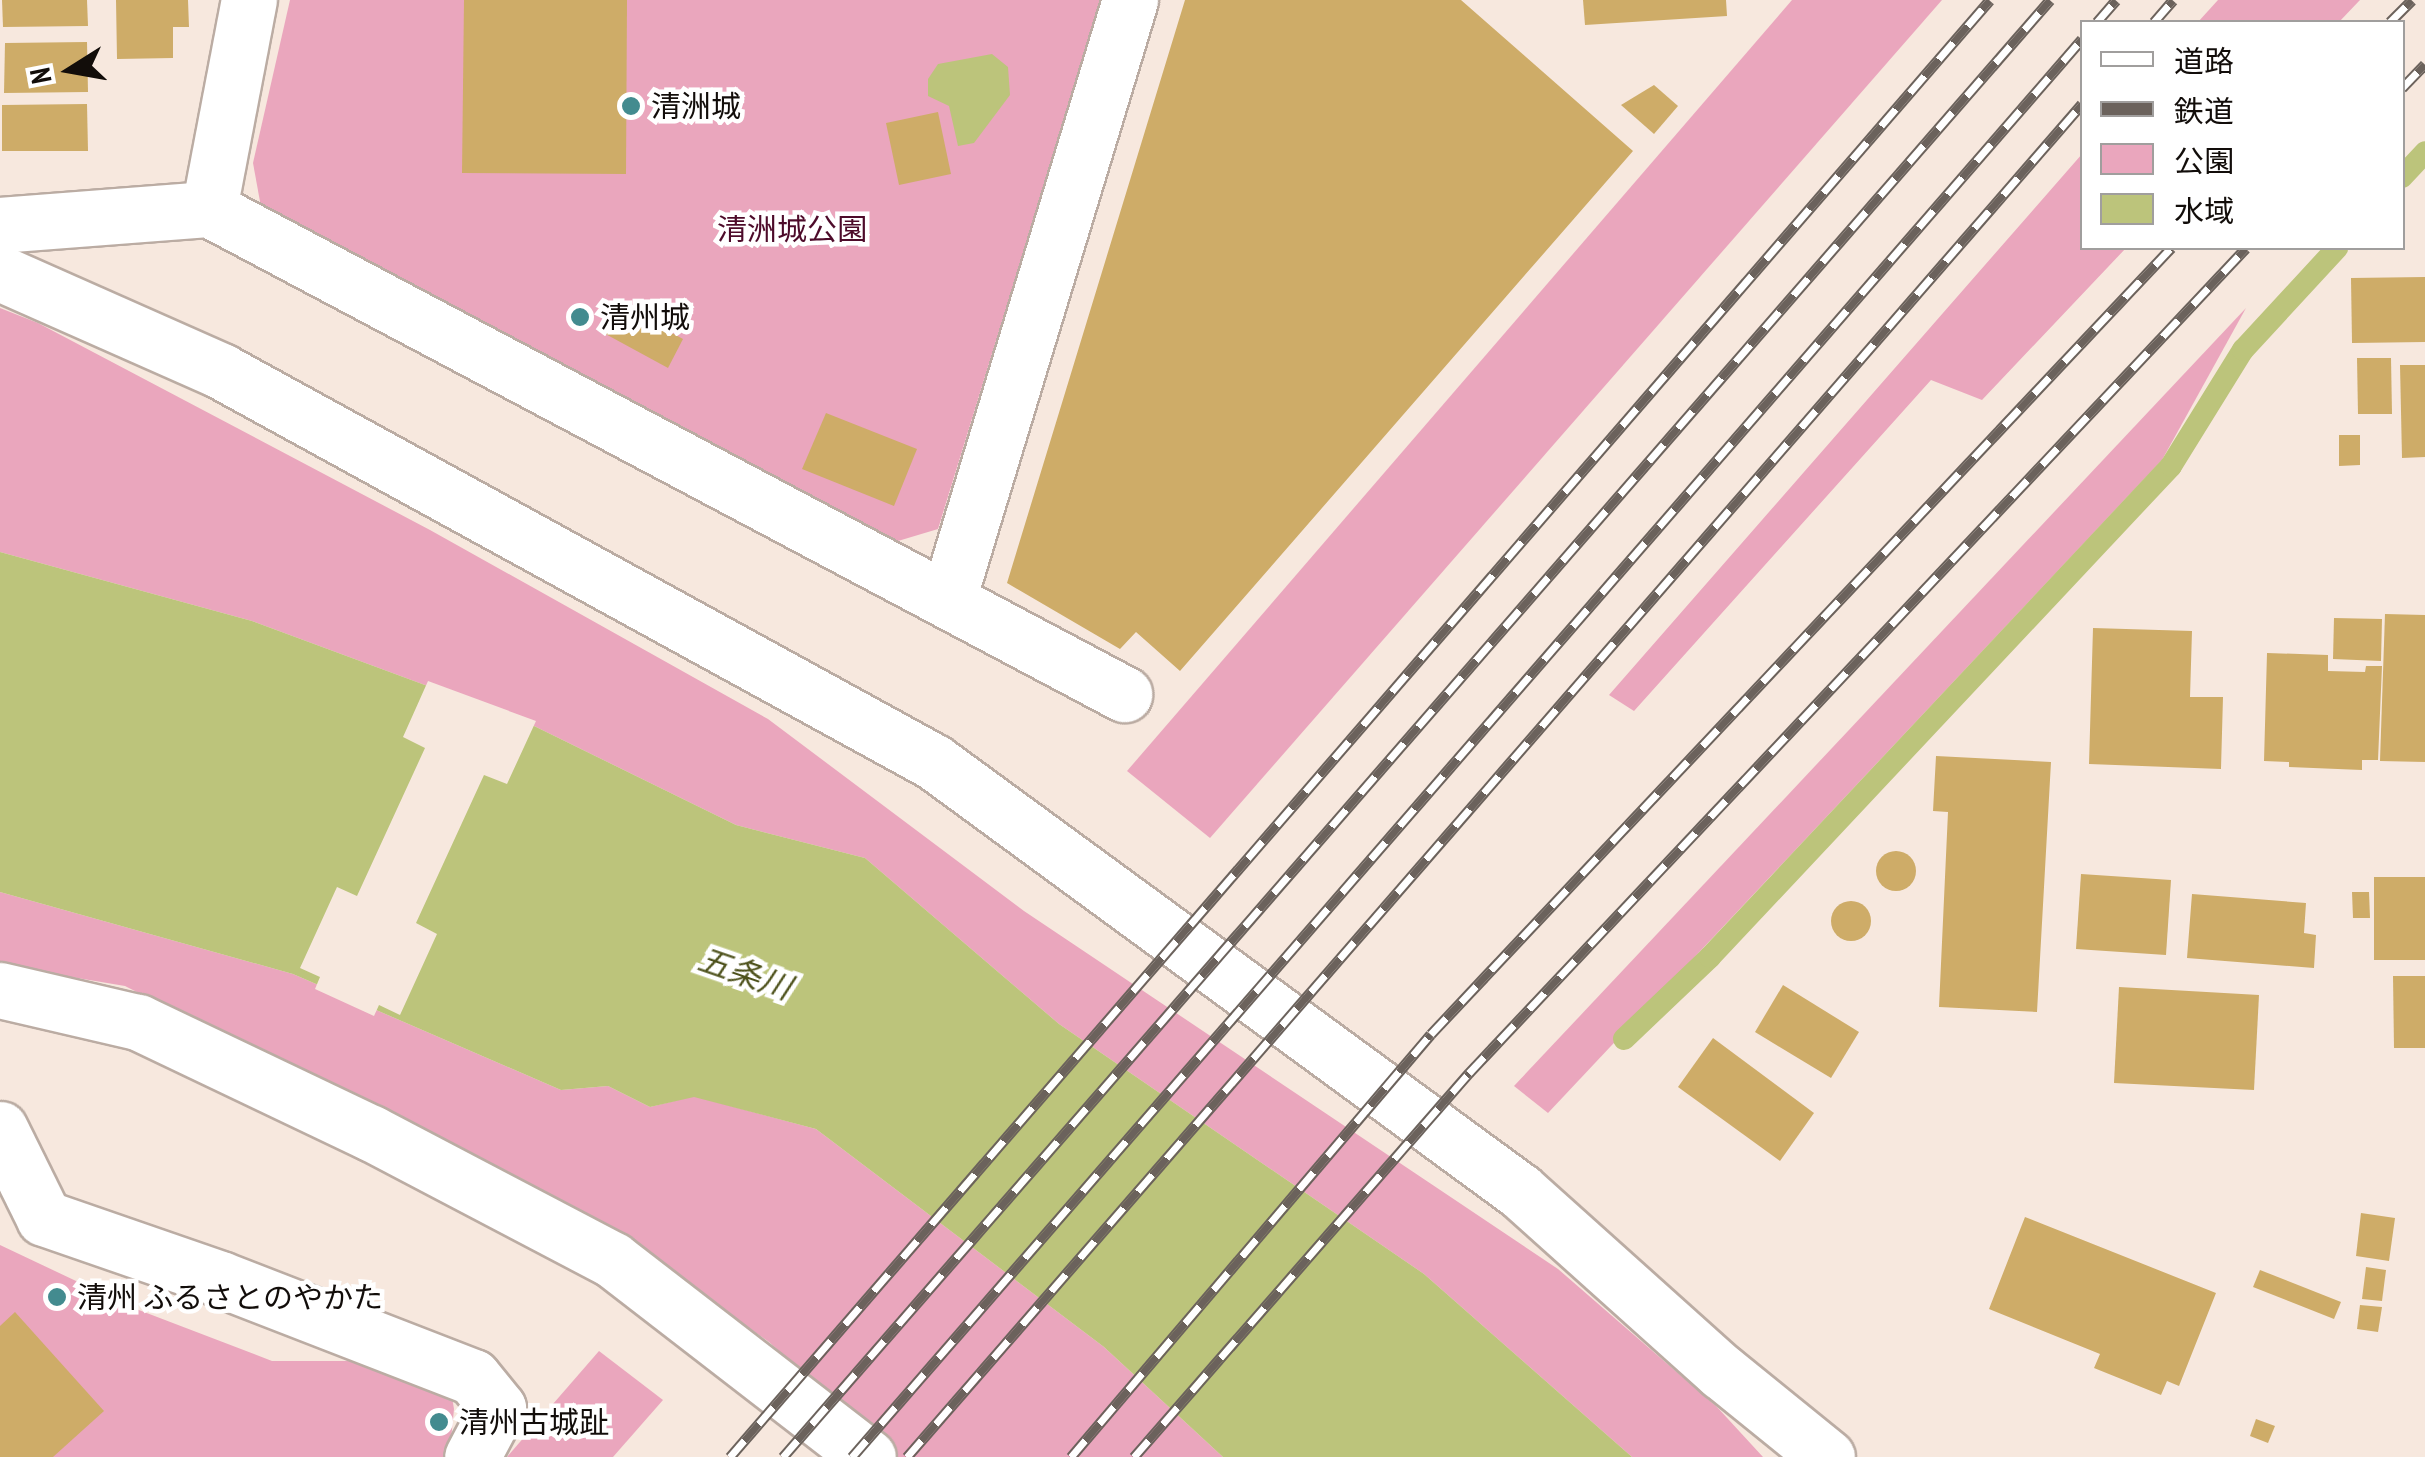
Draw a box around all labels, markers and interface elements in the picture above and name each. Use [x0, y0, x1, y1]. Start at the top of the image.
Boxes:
north arrow [20, 20, 120, 120]
legend [2080, 20, 2405, 250]
text: 道路 [2174, 41, 2234, 80]
text: N [20, 65, 60, 87]
place label: 清洲城 [651, 88, 741, 124]
text: 鉄道 [2174, 91, 2234, 130]
marker: 清洲城 [620, 95, 642, 117]
text: 公園 [2174, 141, 2234, 180]
text: 水域 [2174, 191, 2234, 230]
park label: 清洲城公園 [717, 211, 867, 247]
place label: 清州城 [600, 299, 690, 335]
marker: 清州城 [569, 306, 591, 328]
water label: 五条川 [693, 939, 797, 1007]
place label: 清州 ふるさとのやかた [77, 1279, 383, 1315]
marker: 清州 ふるさとのやかた [46, 1286, 68, 1308]
place label: 清州古城趾 [459, 1404, 609, 1440]
marker: 清州古城趾 [428, 1411, 450, 1433]

